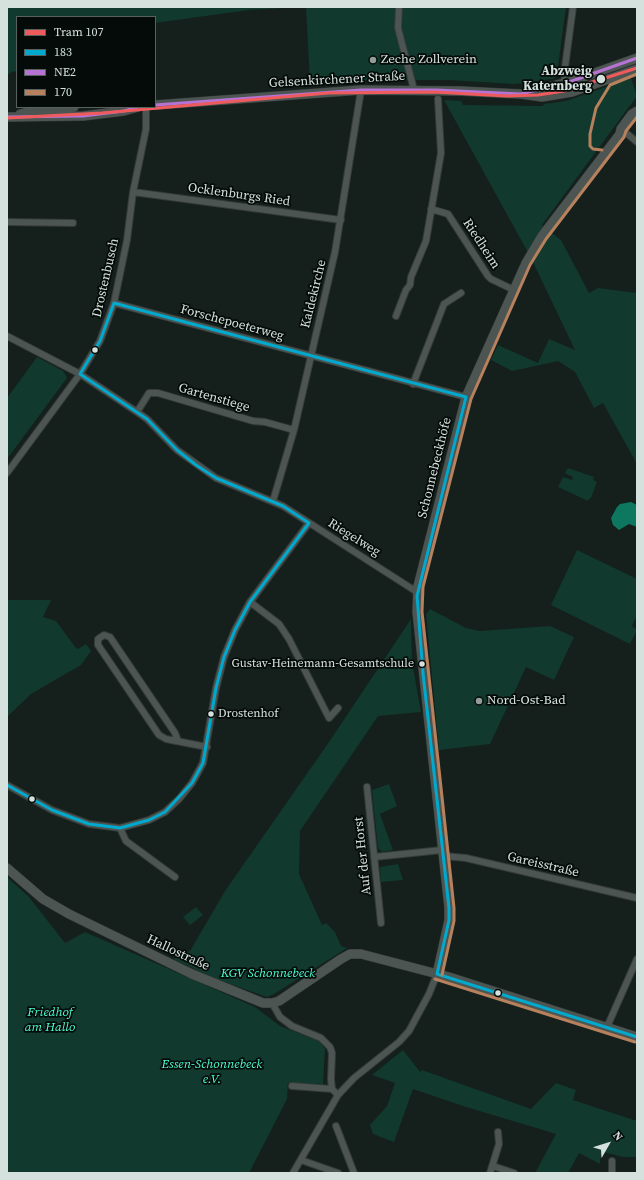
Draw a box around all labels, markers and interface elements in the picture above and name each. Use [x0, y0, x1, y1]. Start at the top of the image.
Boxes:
legend [16, 16, 156, 108]
text: Tram 107 [54, 24, 104, 40]
text: 183 [54, 44, 72, 60]
place label: Zeche Zollverein [381, 52, 477, 68]
marker: Zeche Zollverein [368, 55, 378, 65]
text: NE2 [54, 64, 76, 80]
place label: Abzweig Katernberg [523, 64, 592, 95]
street label: Gelsenkirchener Straße [268, 69, 406, 91]
marker: Abzweig Katernberg [595, 73, 607, 85]
text: 170 [54, 84, 72, 100]
street label: Ocklenburgs Ried [187, 180, 291, 210]
street label: Riedheim [459, 216, 503, 272]
street label: Drostenbusch [89, 237, 123, 319]
street label: Kaldekirche [298, 258, 330, 330]
street label: Forschepoeterweg [179, 302, 285, 344]
unlabelled marker [90, 345, 100, 355]
street label: Gartenstiege [177, 380, 251, 416]
street label: Schonnebeckhöfe [415, 416, 455, 520]
street label: Riegelweg [325, 516, 383, 560]
place label: Gustav-Heinemann-Gesamtschule [232, 657, 414, 671]
marker: Gustav-Heinemann-Gesamtschule [417, 659, 427, 669]
place label: Nord-Ost-Bad [487, 693, 566, 709]
marker: Nord-Ost-Bad [474, 696, 484, 706]
place label: Drostenhof [218, 707, 279, 721]
marker: Drostenhof [206, 709, 216, 719]
unlabelled marker [27, 794, 37, 804]
street label: Auf der Horst [351, 816, 375, 896]
street label: Gareisstraße [506, 849, 580, 881]
street label: Hallostraße [144, 932, 212, 974]
park label: KGV Schonnebeck [221, 966, 315, 982]
unlabelled marker [493, 988, 503, 998]
park label: Friedhof am Hallo [25, 1005, 75, 1036]
park label: Essen-Schonnebeck e.V. [162, 1057, 262, 1088]
north arrow [588, 1124, 628, 1164]
text: N [609, 1128, 626, 1144]

